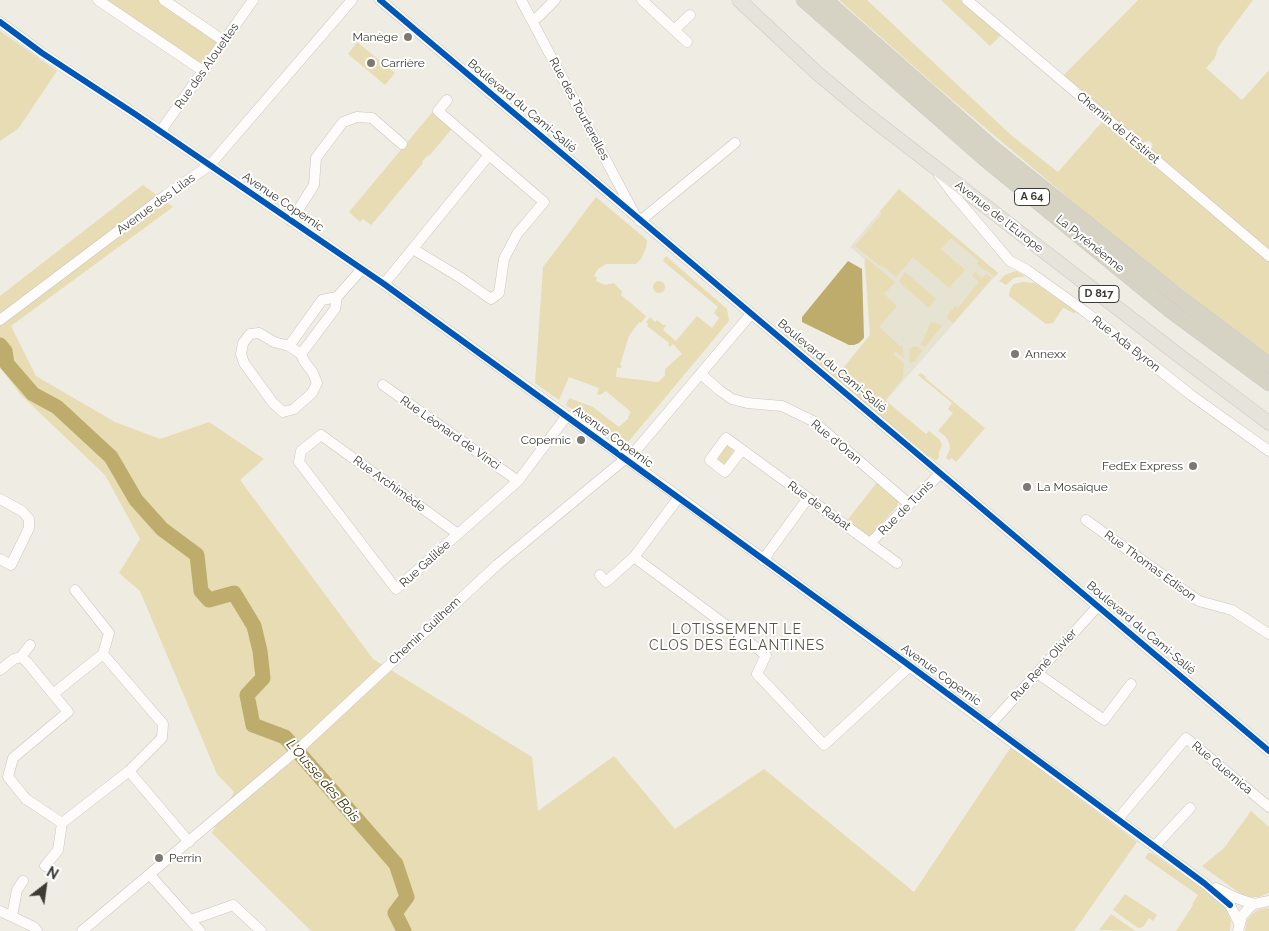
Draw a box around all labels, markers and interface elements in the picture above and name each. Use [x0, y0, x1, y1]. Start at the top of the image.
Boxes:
street label: Rue des Alouettes [172, 20, 242, 112]
place label: Manège [352, 30, 398, 44]
marker: Manège [402, 31, 414, 43]
street label: Rue des Tourterelles [546, 55, 612, 163]
place label: Carrière [381, 56, 425, 70]
street label: Boulevard du Cami-Salié [465, 56, 579, 156]
marker: Carrière [365, 57, 377, 69]
street label: Chemin de l'Estiret [1074, 89, 1162, 167]
street label: Avenue Copernic [239, 169, 327, 235]
street label: Avenue des Lilas [114, 171, 198, 237]
street label: Avenue de l'Europe [952, 178, 1046, 256]
road number: A 64 [1014, 188, 1050, 206]
street label: La Pyrénéenne [1053, 212, 1127, 276]
road number: D 817 [1079, 286, 1119, 302]
street label: Rue Ada Byron [1089, 313, 1163, 375]
street label: Boulevard du Cami-Salié [775, 316, 889, 416]
place label: Annexx [1025, 347, 1066, 361]
marker: Annexx [1009, 348, 1021, 360]
street label: Rue Léonard de Vinci [397, 393, 503, 473]
street label: Avenue Copernic [570, 403, 656, 471]
street label: Rue d'Oran [808, 417, 864, 467]
place label: Copernic [521, 433, 571, 447]
marker: Copernic [575, 434, 587, 446]
street label: Rue Archimède [350, 453, 428, 515]
place label: FedEx Express [1102, 459, 1183, 473]
marker: FedEx Express [1187, 460, 1199, 472]
street label: Rue de Rabat [785, 478, 853, 534]
street label: Rue de Tunis [876, 478, 936, 538]
place label: La Mosaïque [1037, 480, 1108, 494]
marker: La Mosaïque [1021, 481, 1033, 493]
street label: Rue Thomas Edison [1101, 528, 1199, 604]
street label: Rue Galilée [397, 537, 453, 591]
street label: Boulevard du Cami-Salié [1084, 578, 1198, 678]
street label: Chemin Guilhem [386, 594, 464, 668]
district label: LOTISSEMENT LE CLOS DES ÉGLANTINES [647, 622, 827, 654]
street label: Rue René Olivier [1008, 626, 1080, 704]
street label: Avenue Copernic [898, 641, 984, 709]
water label: L'Ousse des Bois [283, 736, 363, 826]
street label: Rue Guernica [1189, 738, 1255, 798]
place label: Perrin [169, 851, 201, 865]
marker: Perrin [153, 852, 165, 864]
north arrow [20, 861, 70, 911]
text: N [44, 863, 61, 883]

